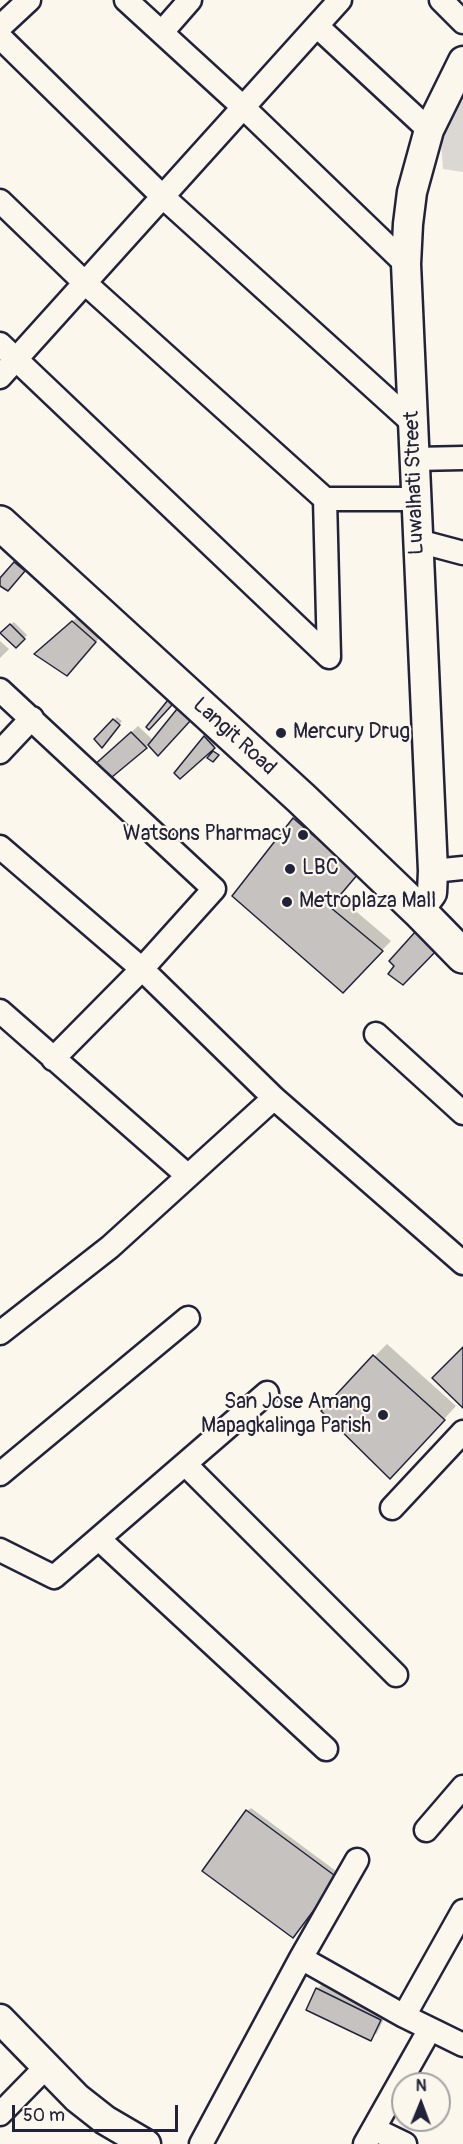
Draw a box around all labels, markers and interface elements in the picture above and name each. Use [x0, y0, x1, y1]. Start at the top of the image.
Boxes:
street label: Luwalhati Street [400, 411, 430, 555]
street label: Langit Road [187, 693, 281, 781]
place label: Mercury Drug [293, 720, 410, 746]
marker: Mercury Drug [274, 726, 288, 740]
place label: Watsons Pharmacy [123, 822, 291, 848]
marker: Watsons Pharmacy [296, 828, 310, 842]
place label: LBC [302, 856, 339, 882]
marker: LBC [283, 862, 297, 876]
place label: Metroplaza Mall [299, 889, 436, 915]
marker: Metroplaza Mall [280, 895, 294, 909]
place label: San Jose Amang Mapagkalinga Parish [201, 1390, 371, 1440]
marker: San Jose Amang Mapagkalinga Parish [376, 1408, 390, 1422]
north arrow [391, 2072, 451, 2132]
text: N [416, 2076, 427, 2096]
scale bar [15, 2093, 182, 2131]
text: 50 m [23, 2104, 65, 2127]

